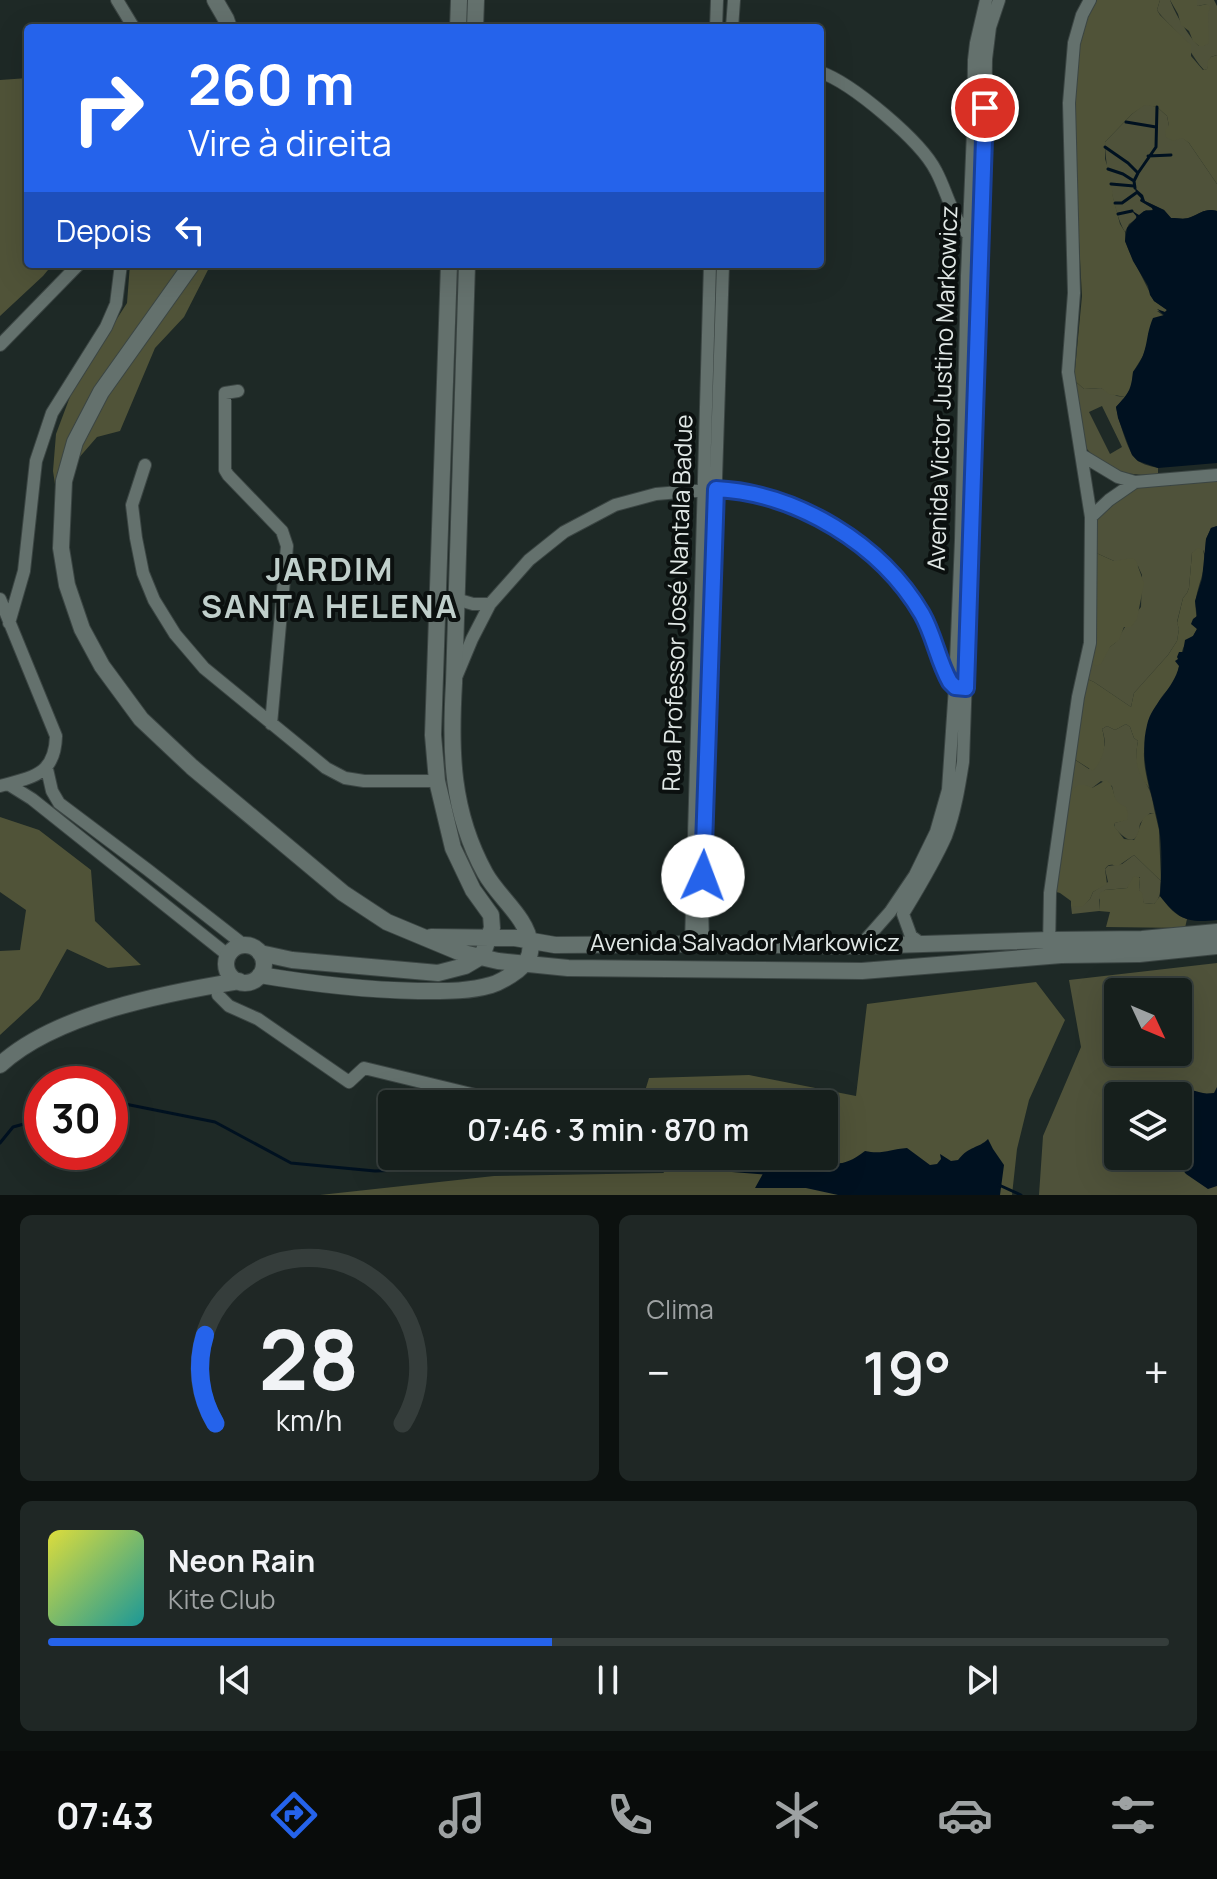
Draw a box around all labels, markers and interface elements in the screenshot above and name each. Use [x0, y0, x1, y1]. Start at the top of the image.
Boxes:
text: 260 m [188, 45, 355, 122]
icon: right [56, 56, 160, 160]
pin [951, 74, 1019, 142]
icon: arrive [963, 86, 1007, 130]
text: Vire à direita [188, 118, 392, 167]
street label: Avenida Victor Justino Markowicz [919, 205, 964, 571]
icon: left [168, 208, 212, 252]
text: Depois [56, 210, 152, 251]
street label: Rua Professor José Nantala Badue [653, 414, 700, 792]
district label: JARDIM SANTA HELENA [201, 547, 459, 628]
position arrow [661, 834, 745, 918]
street label: Avenida Salvador Markowicz [590, 925, 900, 958]
north arrow [1104, 978, 1192, 1066]
map controls [1104, 978, 1192, 1170]
speed limit sign: 30 [24, 1066, 128, 1170]
button: layers [1104, 1082, 1192, 1170]
text: 07:46 · 3 min · 870 m [467, 1109, 749, 1150]
text: Clima [647, 1291, 714, 1327]
text: 28 [259, 1301, 360, 1415]
text: 19° [862, 1331, 952, 1413]
text: − [647, 1342, 670, 1402]
text: + [1144, 1342, 1169, 1402]
text: km/h [276, 1401, 342, 1440]
text: Neon Rain [168, 1540, 315, 1581]
text: Kite Club [168, 1581, 275, 1617]
icon: previous [213, 1658, 257, 1702]
icon: pause [586, 1658, 630, 1702]
icon: next [960, 1658, 1004, 1702]
icon: directions [266, 1787, 322, 1843]
icon: music [434, 1787, 490, 1843]
icon: phone [602, 1787, 658, 1843]
icon: climate [769, 1787, 825, 1843]
icon: car [937, 1787, 993, 1843]
icon: filters [1105, 1787, 1161, 1843]
text: 07:43 [56, 1791, 154, 1840]

